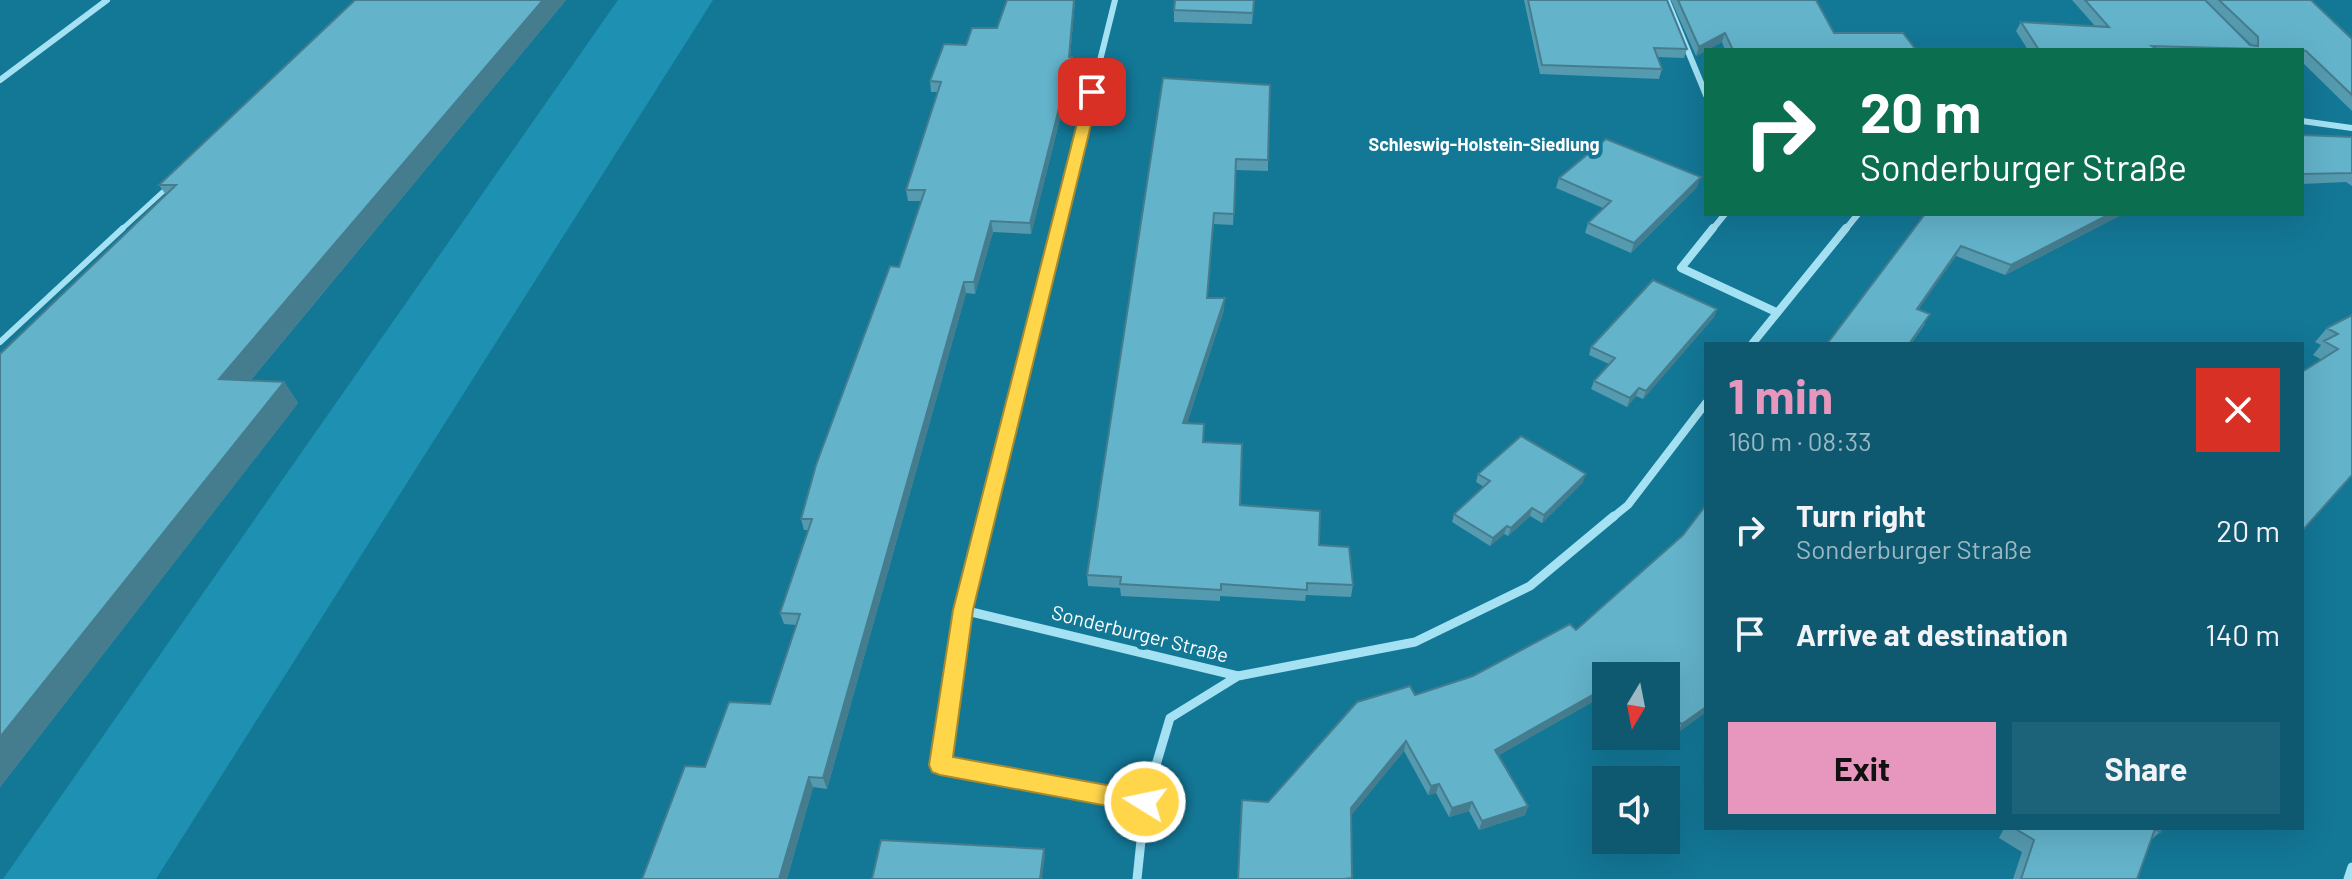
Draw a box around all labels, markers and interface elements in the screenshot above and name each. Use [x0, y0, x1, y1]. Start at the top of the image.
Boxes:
pin [1058, 58, 1126, 126]
icon: arrive [1070, 70, 1114, 114]
text: 20 m [1860, 77, 1981, 144]
icon: right [1728, 80, 1832, 184]
district label: Schleswig-Holstein-Siedlung [1368, 133, 1600, 155]
text: Sonderburger Straße [1860, 145, 2187, 188]
text: 1 min [1728, 366, 1833, 424]
button: close [2196, 368, 2280, 452]
text: 160 m · 08:33 [1728, 425, 1872, 456]
text: Turn right [1796, 497, 1926, 533]
icon: right [1728, 508, 1772, 552]
text: 20 m [2216, 512, 2280, 548]
text: Sonderburger Straße [1796, 533, 2032, 564]
street label: Sonderburger Straße [1049, 599, 1231, 667]
icon: arrive [1728, 612, 1772, 656]
text: Arrive at destination [1796, 616, 2068, 652]
text: 140 m [2205, 616, 2280, 652]
north arrow [1592, 662, 1680, 750]
map controls [1592, 662, 1680, 854]
button: Exit [1728, 722, 1996, 814]
button: Share [2012, 722, 2280, 814]
position arrow [1103, 760, 1187, 844]
button: sound [1592, 766, 1680, 854]

